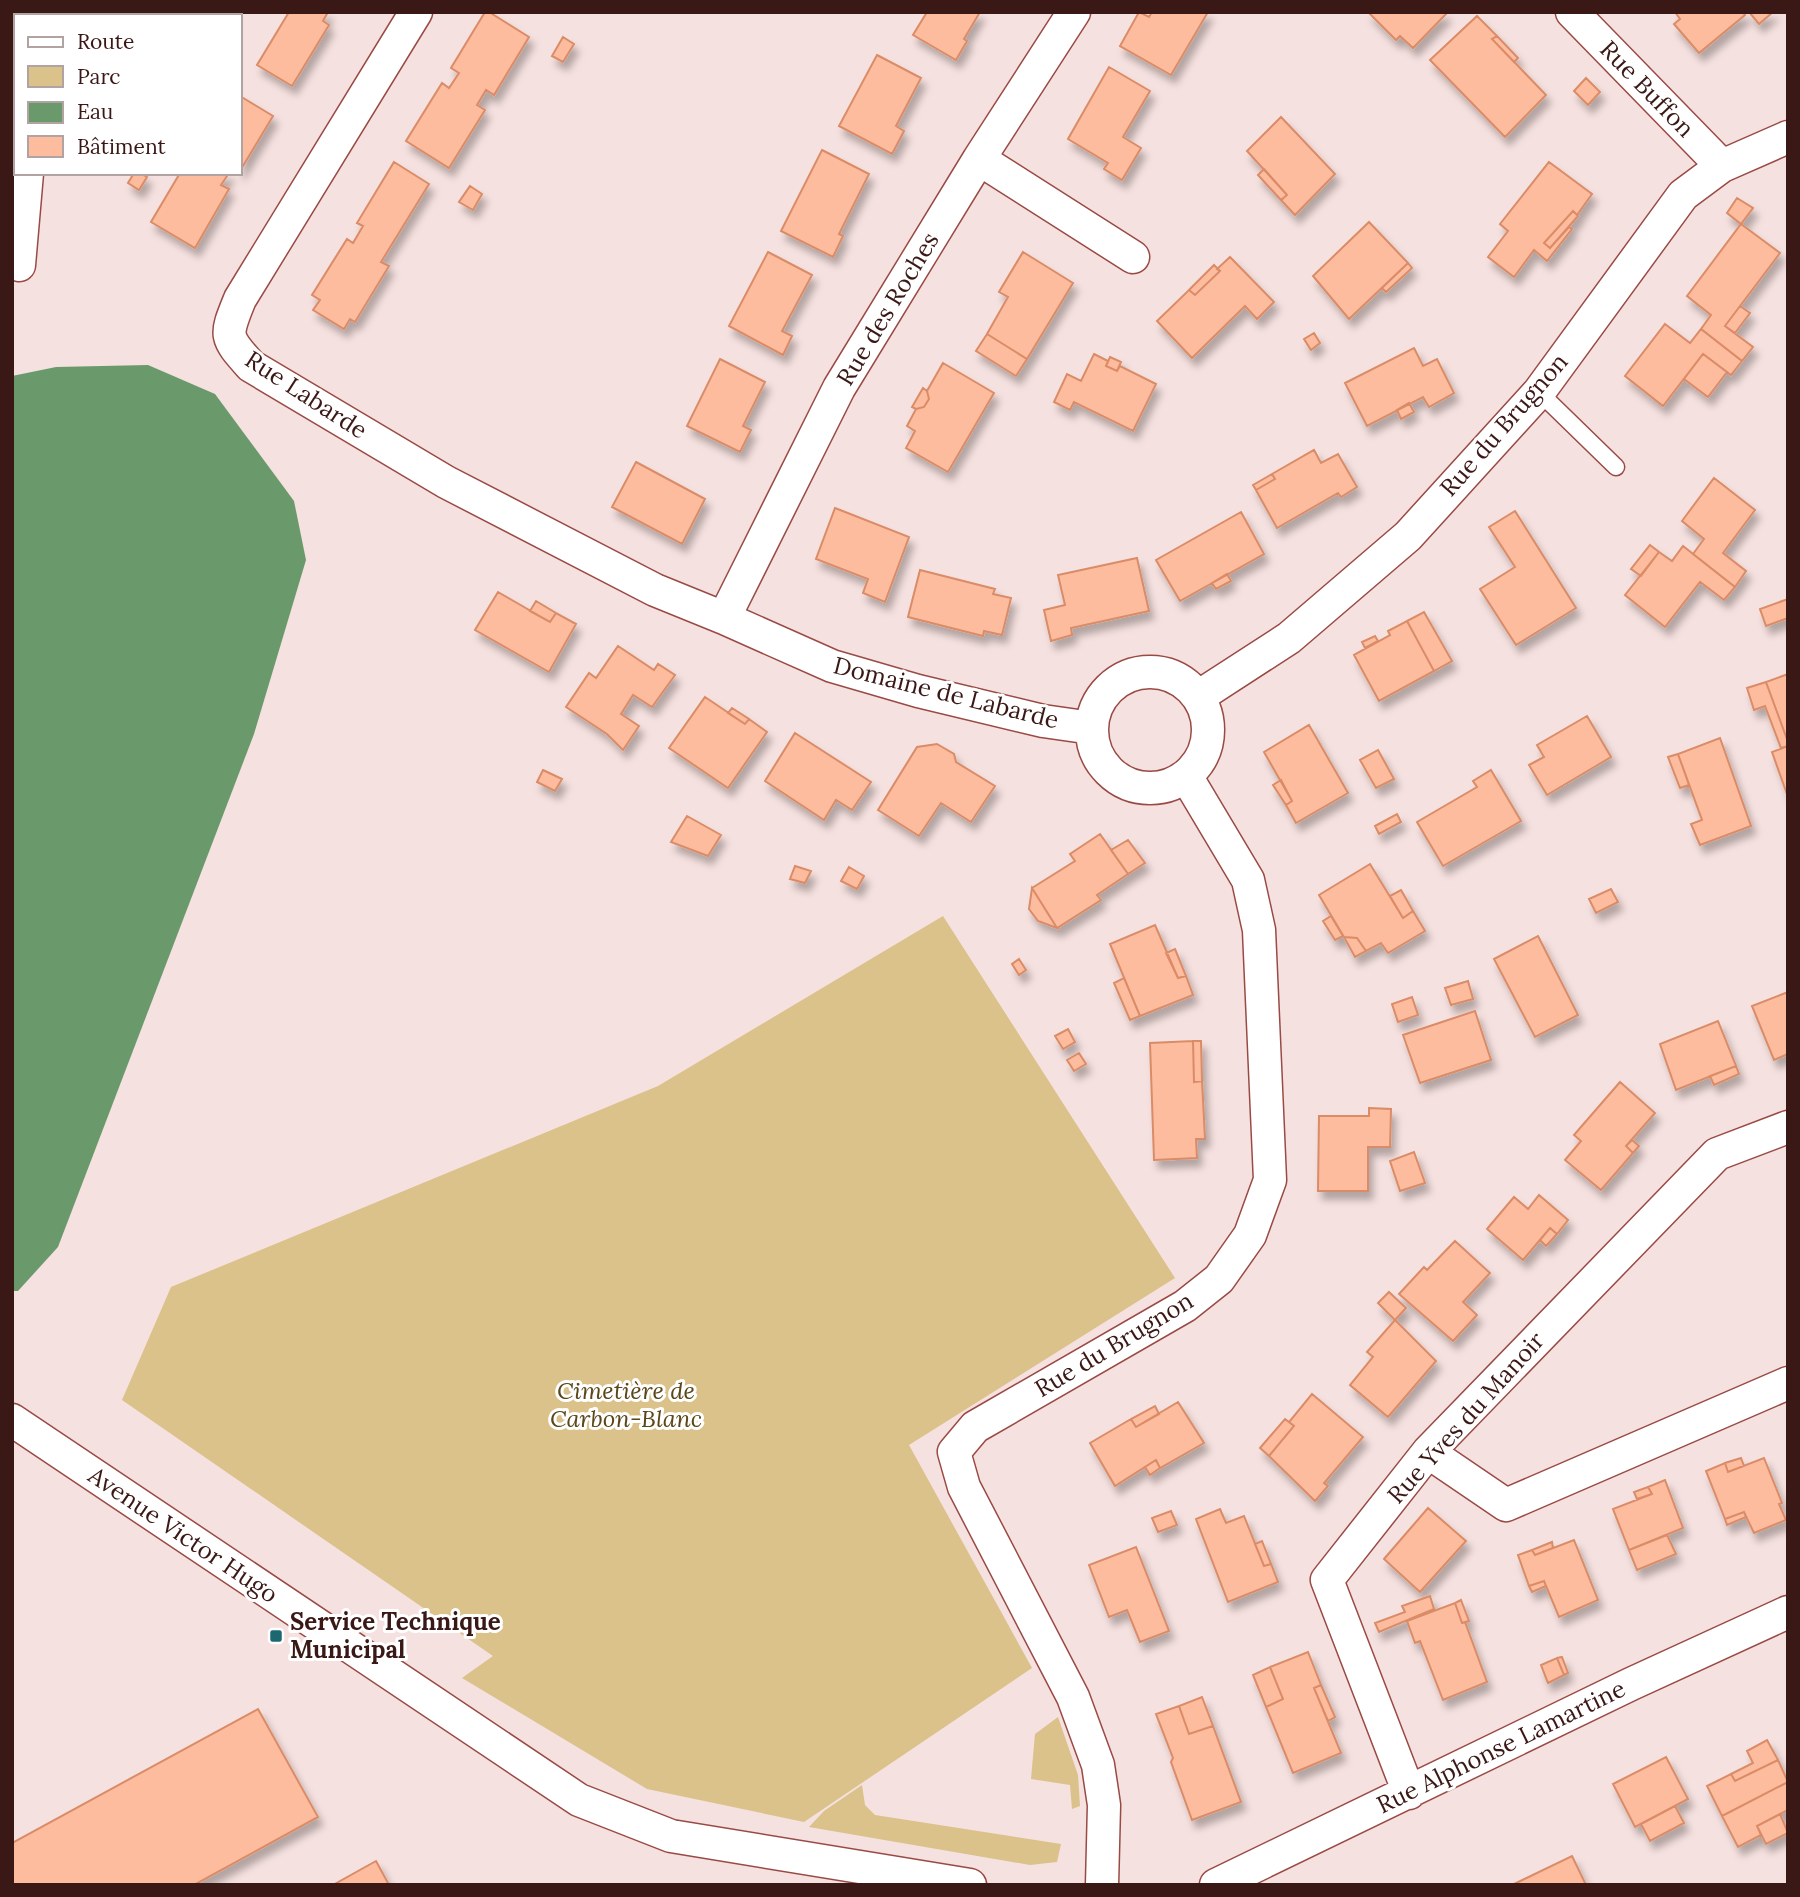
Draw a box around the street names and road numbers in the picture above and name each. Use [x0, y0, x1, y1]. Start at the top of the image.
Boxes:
street label: Rue Buffon [1594, 34, 1701, 144]
street label: Rue des Roches [830, 226, 946, 391]
street label: Rue Labarde [239, 344, 373, 446]
street label: Rue du Brugnon [1433, 347, 1574, 503]
street label: Domaine de Labarde [830, 650, 1062, 735]
street label: Rue du Brugnon [1029, 1285, 1199, 1404]
street label: Rue Yves du Manoir [1380, 1325, 1551, 1510]
street label: Avenue Victor Hugo [82, 1459, 284, 1610]
street label: Rue Alphonse Lamartine [1371, 1673, 1630, 1820]

